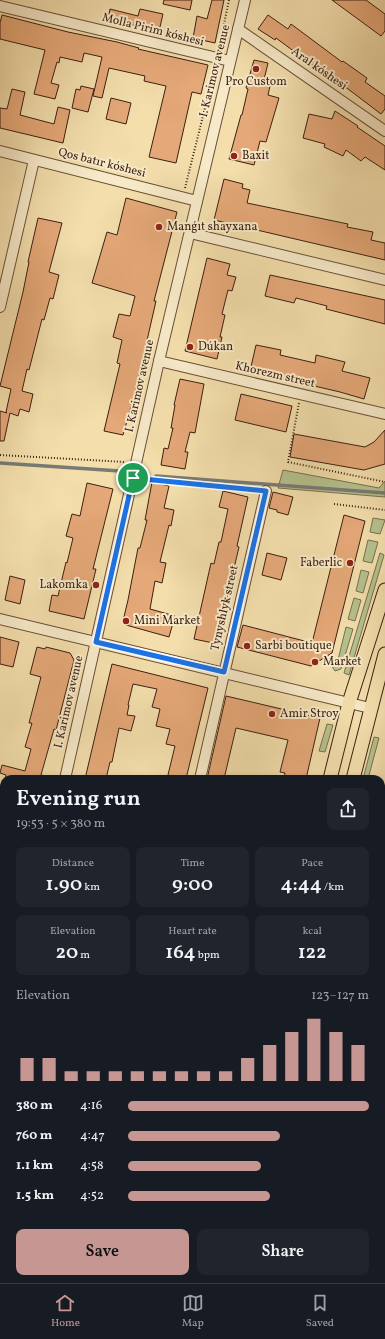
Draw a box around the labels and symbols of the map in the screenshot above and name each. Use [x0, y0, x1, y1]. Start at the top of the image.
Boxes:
street label: Molla Pirim kóshesi [100, 10, 206, 50]
street label: I. Karimov avenue [196, 23, 234, 119]
street label: Aral kóshesi [288, 44, 350, 94]
marker: Pro Custom [251, 64, 261, 74]
place label: Pro Custom [225, 74, 287, 90]
street label: Qos batır kóshesi [57, 144, 148, 182]
place label: Baxit [242, 148, 269, 164]
marker: Baxit [229, 151, 239, 161]
place label: Manǵıt shayxana [167, 219, 257, 235]
marker: Manǵıt shayxana [154, 222, 164, 232]
street label: I. Karimov avenue [122, 338, 159, 434]
place label: Dúkan [198, 339, 233, 355]
marker: Dúkan [185, 342, 195, 352]
street label: Khorezm street [234, 358, 316, 392]
pin [116, 461, 150, 495]
place label: Faberlic [300, 555, 342, 571]
marker: Faberlic [345, 558, 355, 568]
street label: Tynyshlyk street [207, 564, 243, 652]
place label: Lakomka [39, 577, 88, 593]
marker: Lakomka [91, 580, 101, 590]
place label: Mini Market [134, 613, 200, 629]
marker: Mini Market [121, 616, 131, 626]
place label: Sarbi boutique [255, 638, 332, 654]
marker: Sarbi boutique [242, 641, 252, 651]
street label: I. Karimov avenue [51, 654, 88, 750]
place label: Market [323, 654, 361, 670]
marker: Market [310, 657, 320, 667]
place label: Amir Stroy [280, 706, 339, 722]
marker: Amir Stroy [267, 709, 277, 719]

